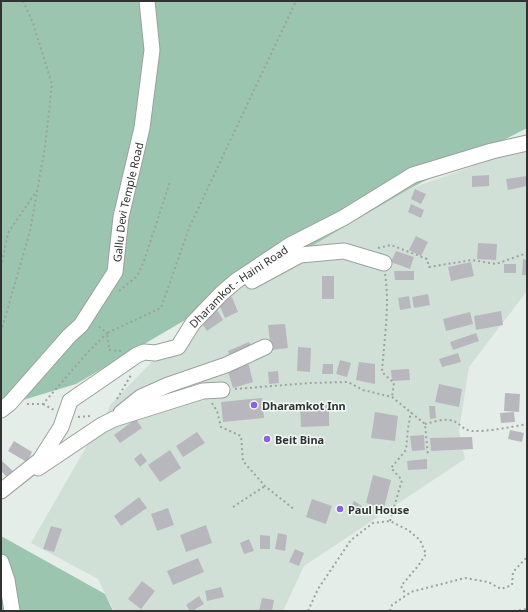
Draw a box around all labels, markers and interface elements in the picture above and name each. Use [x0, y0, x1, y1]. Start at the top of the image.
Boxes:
street label: Gallu Devi Temple Road [109, 141, 146, 263]
street label: Dharamkot - Haini Road [185, 241, 290, 331]
place label: Dharamkot Inn [262, 398, 346, 413]
marker: Dharamkot Inn [249, 400, 259, 410]
place label: Beit Bina [275, 432, 324, 447]
marker: Beit Bina [262, 434, 272, 444]
place label: Paul House [348, 502, 410, 517]
marker: Paul House [335, 504, 345, 514]

